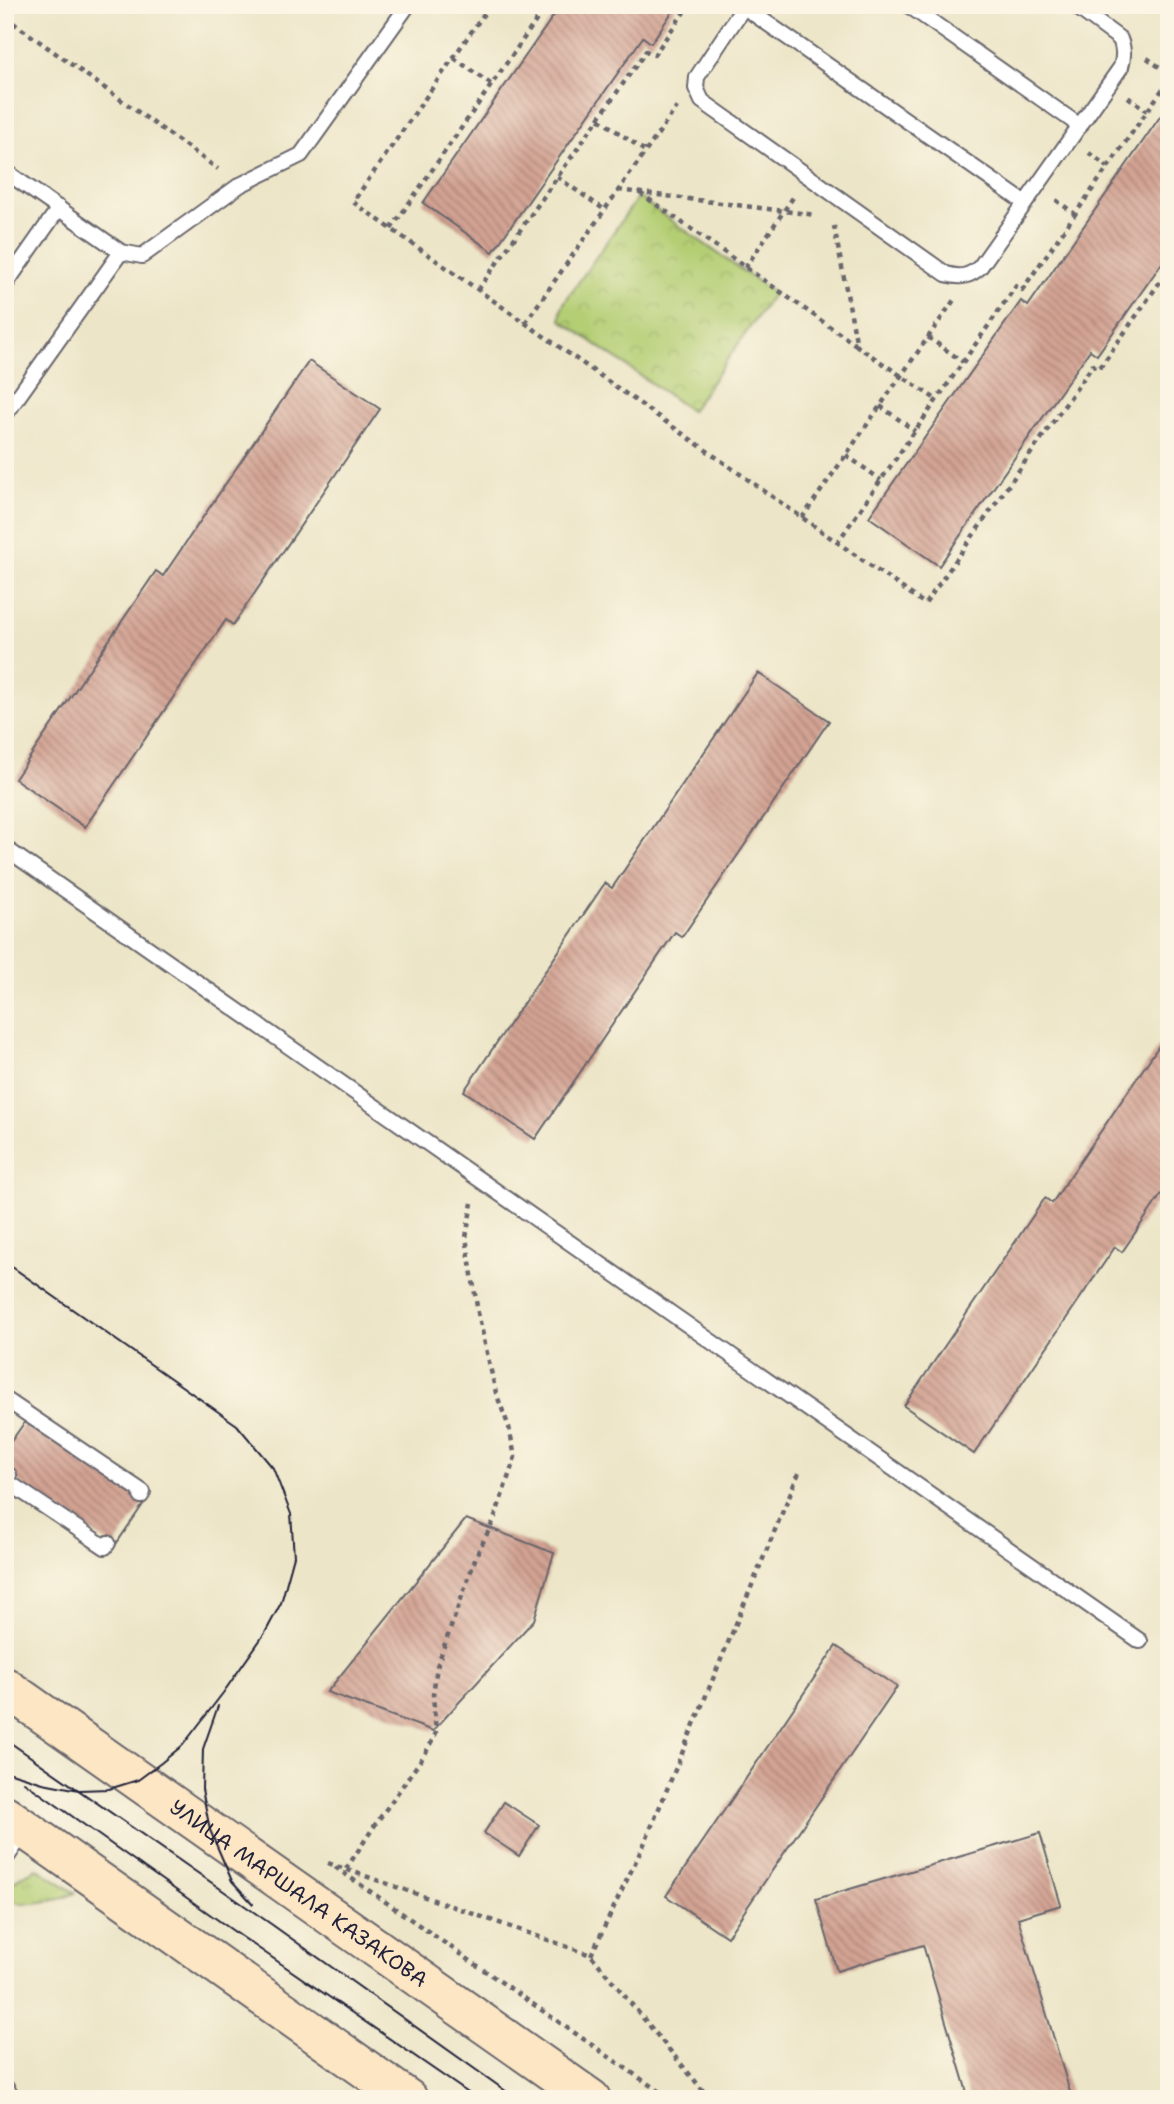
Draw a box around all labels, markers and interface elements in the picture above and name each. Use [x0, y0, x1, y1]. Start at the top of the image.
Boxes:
street label: УЛИЦА МАРШАЛА КАЗАКОВА [164, 1793, 433, 1994]

